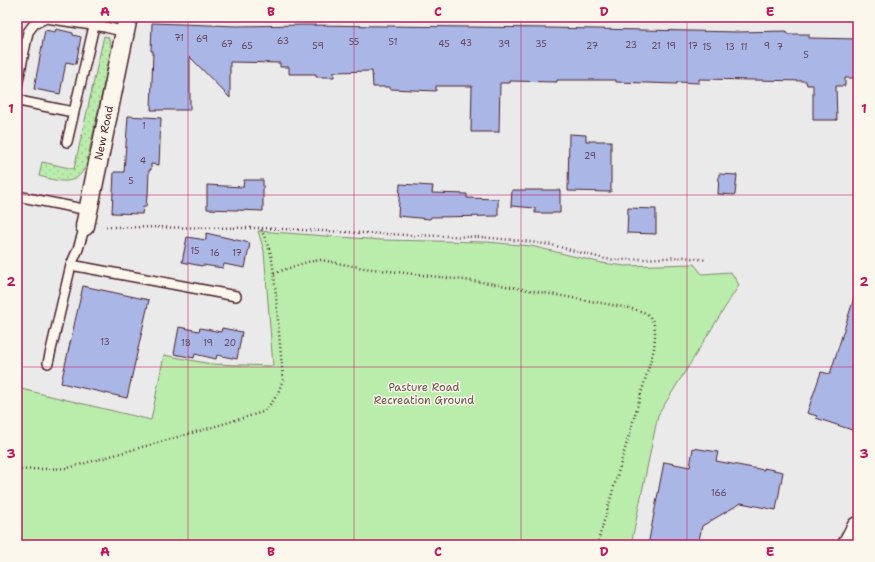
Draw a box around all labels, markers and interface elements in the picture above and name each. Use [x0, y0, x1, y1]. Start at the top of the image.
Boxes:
text: A [100, 3, 110, 20]
text: B [267, 3, 275, 20]
text: C [434, 3, 442, 20]
text: D [599, 3, 609, 20]
text: E [766, 3, 775, 20]
house number: 71 [174, 32, 184, 44]
house number: 69 [196, 33, 208, 45]
house number: 63 [277, 35, 289, 47]
house number: 55 [349, 36, 359, 48]
house number: 51 [389, 36, 397, 48]
house number: 43 [460, 37, 472, 49]
house number: 67 [221, 38, 233, 50]
house number: 45 [438, 38, 450, 50]
house number: 39 [498, 38, 510, 50]
house number: 35 [535, 38, 547, 50]
house number: 23 [625, 39, 637, 51]
house number: 65 [241, 40, 253, 52]
house number: 59 [312, 40, 324, 52]
house number: 27 [586, 40, 598, 52]
house number: 21 [651, 40, 661, 52]
house number: 19 [666, 40, 676, 52]
house number: 17 [688, 40, 698, 52]
house number: 9 [764, 40, 770, 52]
house number: 15 [702, 41, 712, 53]
house number: 13 [725, 41, 735, 53]
house number: 11 [740, 41, 748, 53]
house number: 7 [777, 41, 783, 53]
house number: 5 [803, 49, 809, 61]
text: 1 [8, 100, 14, 117]
text: 1 [861, 100, 867, 117]
street label: New Road [91, 104, 117, 162]
house number: 1 [142, 120, 146, 132]
house number: 29 [584, 150, 596, 162]
house number: 4 [140, 155, 146, 167]
house number: 5 [128, 175, 134, 187]
house number: 15 [190, 245, 200, 257]
house number: 16 [210, 247, 220, 259]
house number: 17 [232, 247, 242, 259]
text: 2 [6, 273, 16, 290]
text: 2 [859, 273, 869, 290]
house number: 13 [100, 336, 110, 348]
house number: 18 [181, 337, 191, 349]
house number: 19 [203, 337, 213, 349]
house number: 20 [224, 337, 236, 349]
park label: Pasture Road Recreation Ground [374, 380, 474, 408]
text: 3 [6, 445, 16, 462]
text: 3 [859, 445, 869, 462]
house number: 166 [711, 487, 727, 499]
text: A [100, 543, 110, 560]
text: B [267, 543, 275, 560]
text: C [434, 543, 442, 560]
text: D [599, 543, 609, 560]
text: E [766, 543, 775, 560]

